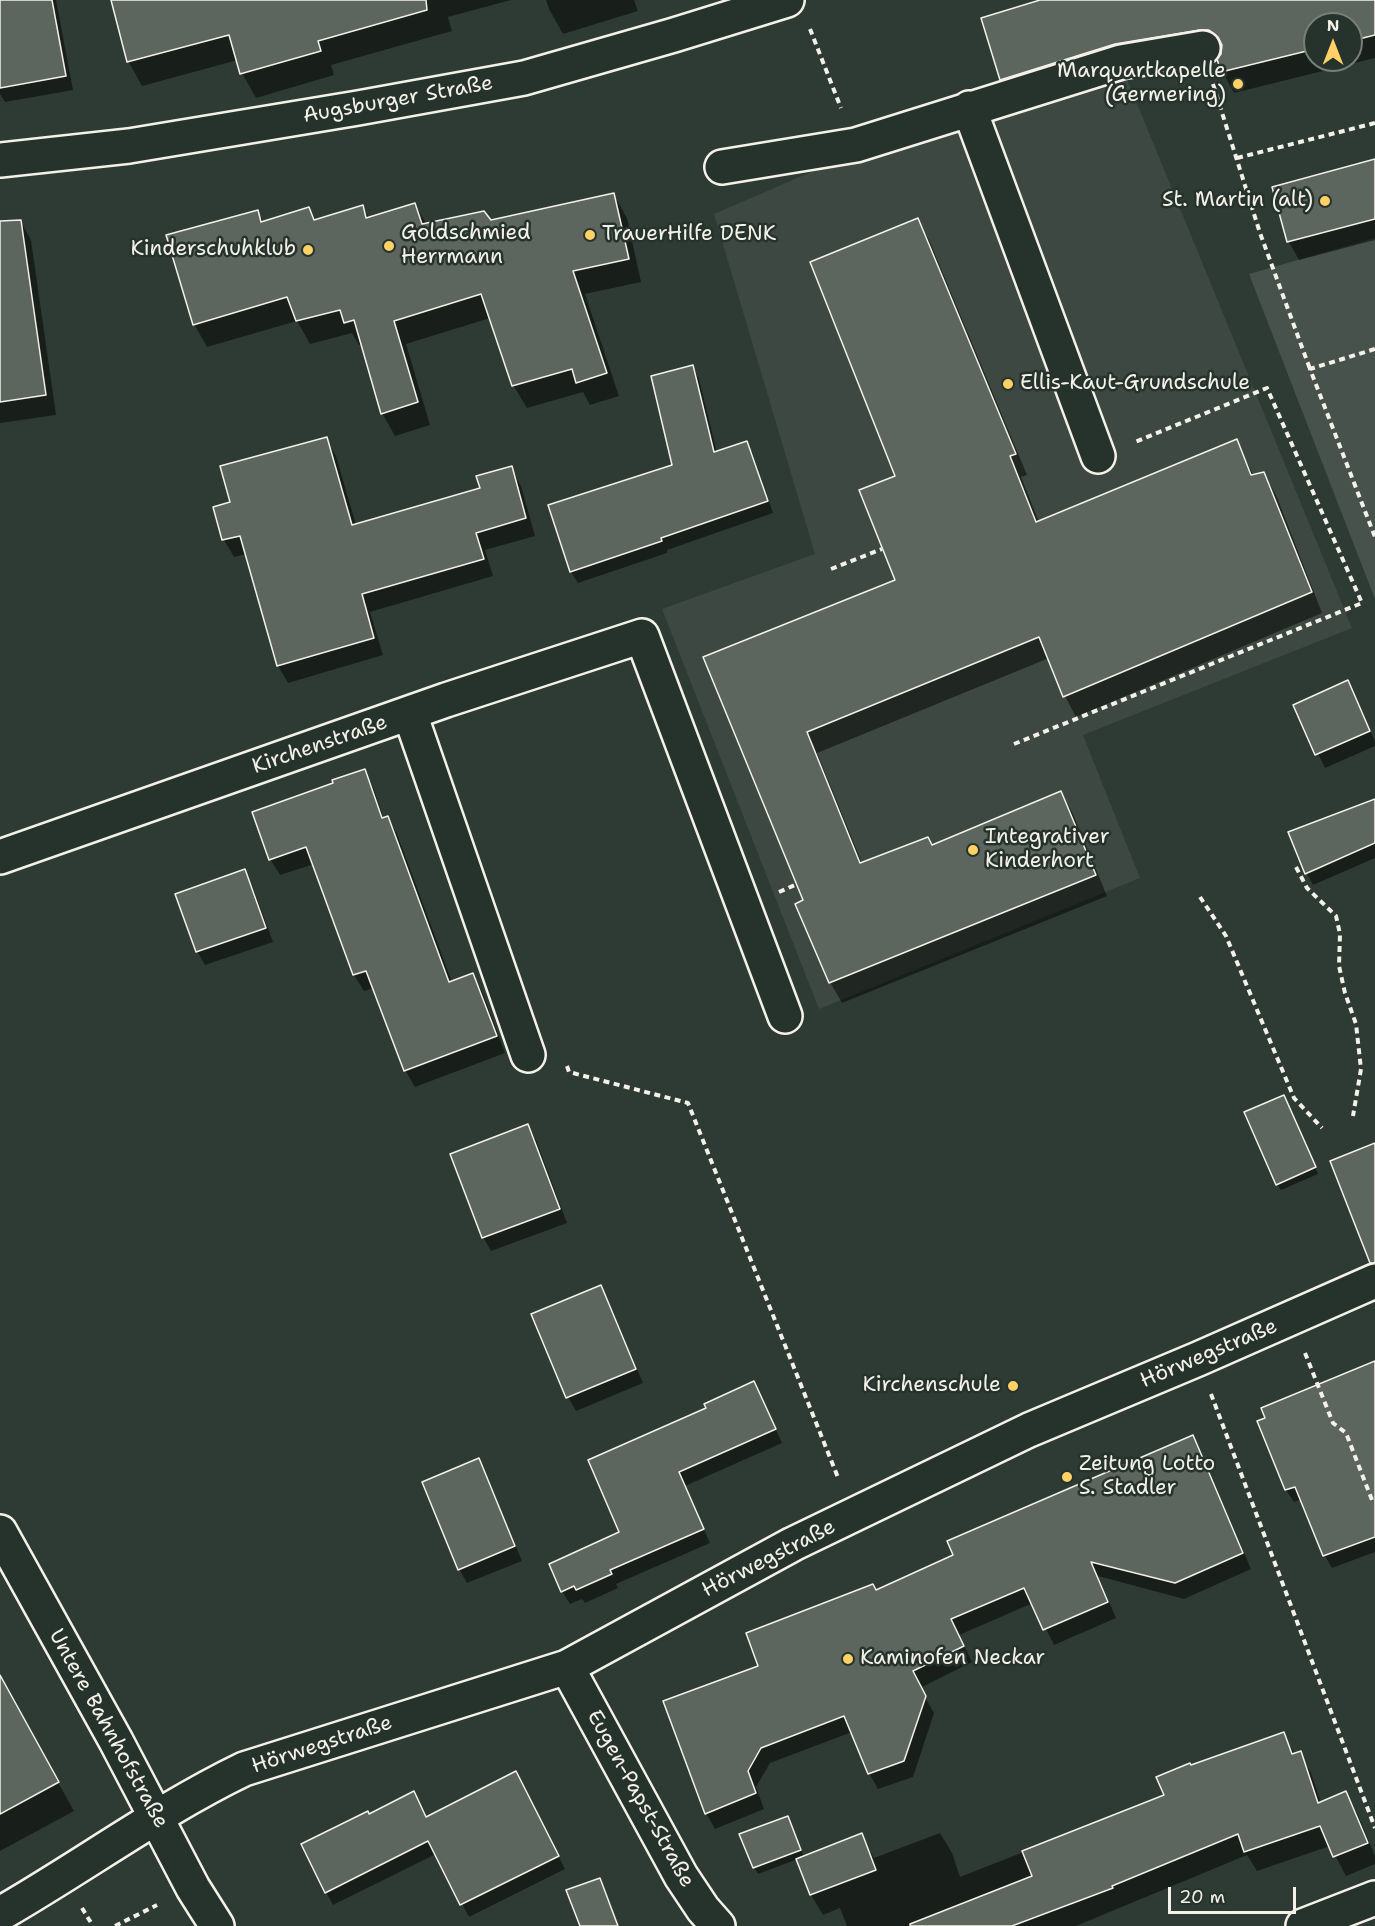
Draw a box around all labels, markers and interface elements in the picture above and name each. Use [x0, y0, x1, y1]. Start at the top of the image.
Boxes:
north arrow [1303, 12, 1363, 72]
text: N [1327, 15, 1339, 36]
place label: Marquartkapelle (Germering) [1057, 59, 1226, 109]
street label: Augsburger Straße [301, 71, 495, 129]
marker: Marquartkapelle (Germering) [1231, 77, 1245, 91]
place label: St. Martin (alt) [1162, 188, 1313, 214]
marker: St. Martin (alt) [1318, 194, 1332, 208]
place label: Goldschmied Herrmann [401, 221, 531, 271]
place label: TrauerHilfe DENK [602, 222, 776, 248]
marker: TrauerHilfe DENK [583, 228, 597, 242]
place label: Kinderschuhklub [131, 237, 296, 263]
marker: Goldschmied Herrmann [382, 239, 396, 253]
marker: Kinderschuhklub [301, 243, 315, 257]
place label: Ellis-Kaut-Grundschule [1020, 371, 1250, 397]
marker: Ellis-Kaut-Grundschule [1001, 377, 1015, 391]
street label: Kirchenstraße [249, 710, 391, 780]
place label: Integrativer Kinderhort [985, 825, 1110, 875]
marker: Integrativer Kinderhort [966, 843, 980, 857]
street label: Hörwegstraße [1137, 1314, 1281, 1394]
place label: Kirchenschule [863, 1373, 1001, 1399]
marker: Kirchenschule [1006, 1379, 1020, 1393]
place label: Zeitung Lotto S. Stadler [1079, 1452, 1215, 1502]
marker: Zeitung Lotto S. Stadler [1060, 1470, 1074, 1484]
street label: Hörwegstraße [698, 1515, 840, 1603]
street label: Untere Bahnhofstraße [43, 1625, 173, 1833]
place label: Kaminofen Neckar [860, 1646, 1045, 1672]
marker: Kaminofen Neckar [841, 1652, 855, 1666]
street label: Eugen-Papst-Straße [581, 1706, 699, 1892]
street label: Hörwegstraße [249, 1710, 395, 1780]
scale bar [1171, 1875, 1298, 1913]
text: 20 m [1179, 1885, 1225, 1909]

